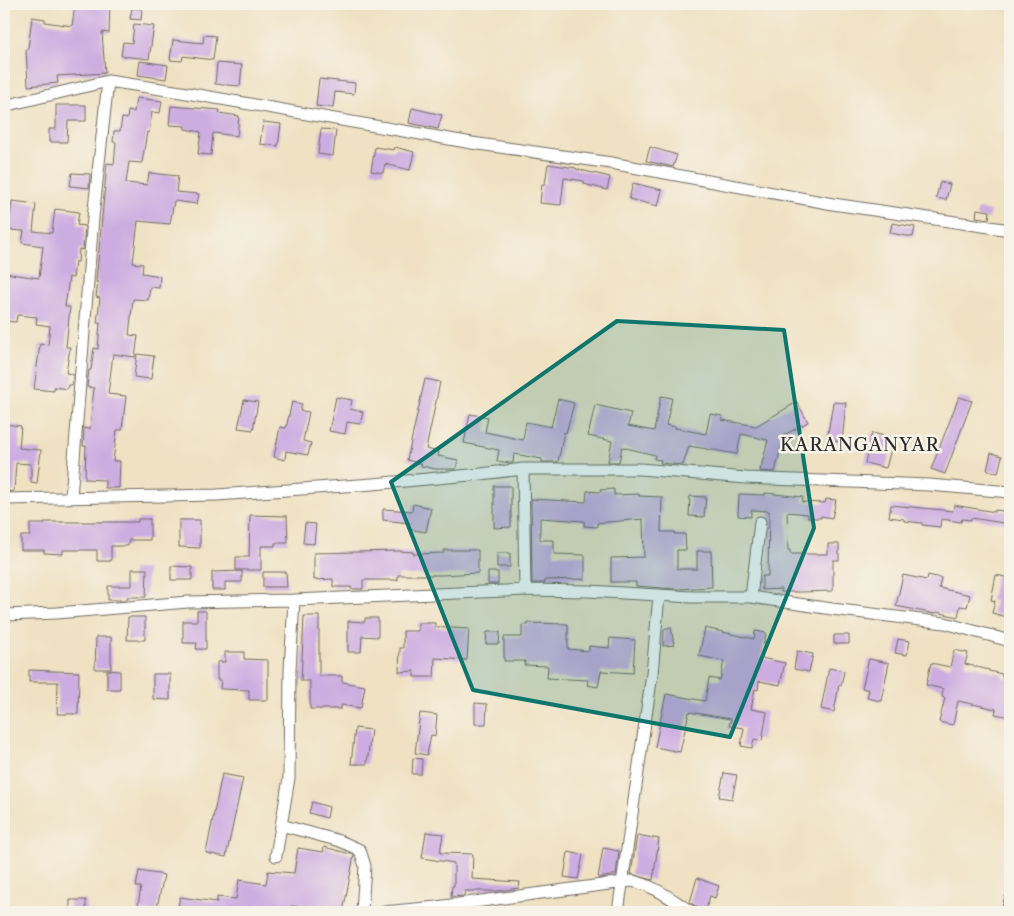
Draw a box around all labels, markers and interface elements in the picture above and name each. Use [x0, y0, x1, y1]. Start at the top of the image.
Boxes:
district label: KARANGANYAR [780, 434, 940, 456]

